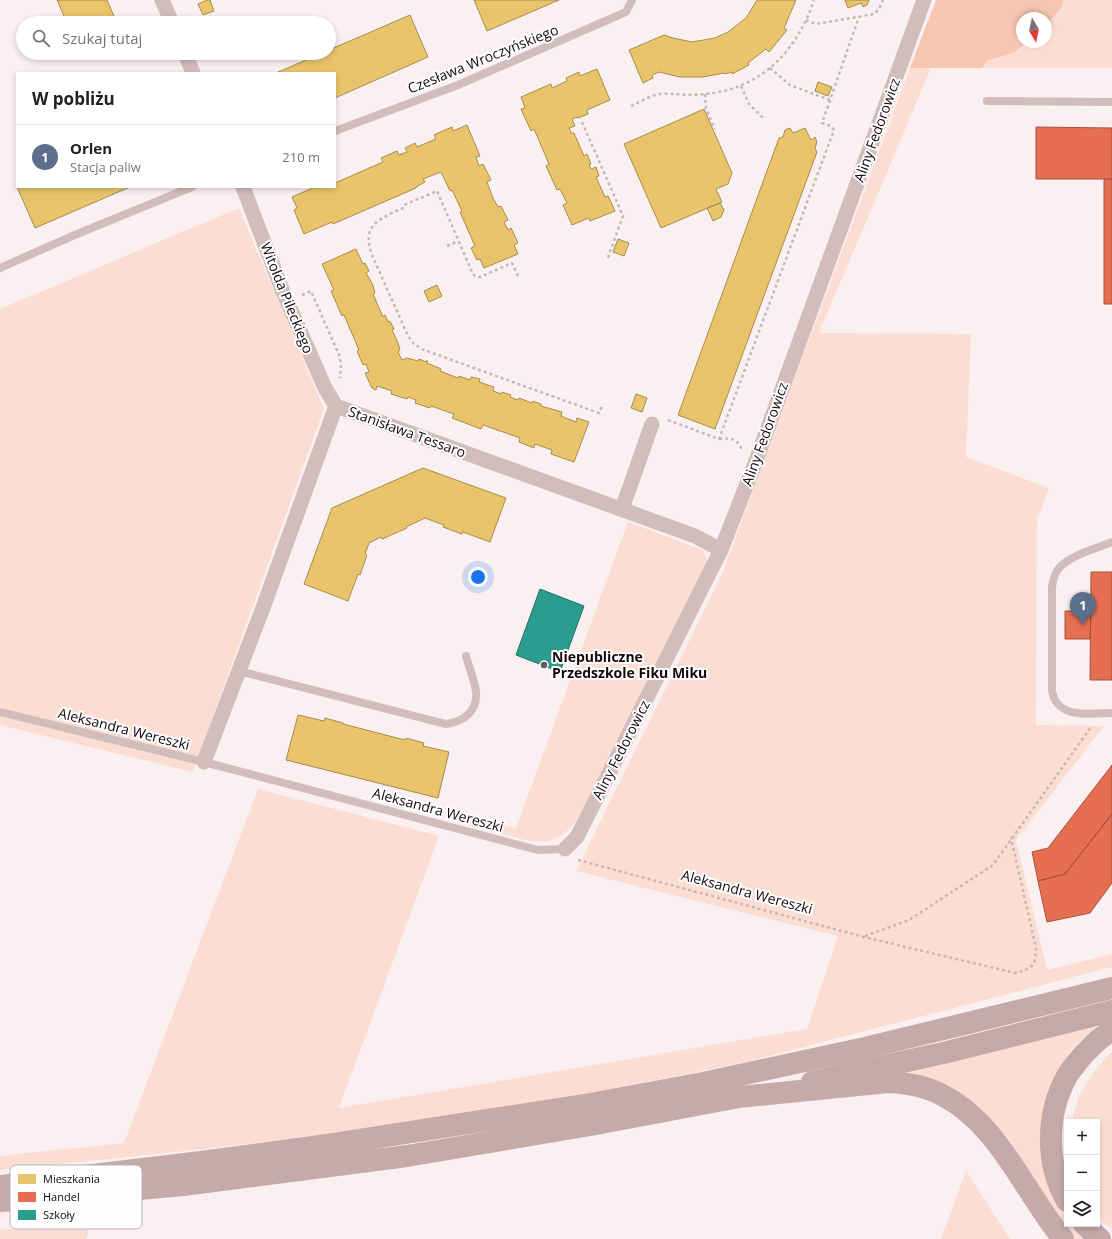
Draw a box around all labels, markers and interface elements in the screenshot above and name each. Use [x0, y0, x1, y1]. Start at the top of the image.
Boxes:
north arrow [1016, 12, 1052, 48]
search box [16, 16, 336, 60]
street label: Czesława Wroczyńskiego [405, 20, 561, 97]
icon: search [30, 27, 52, 49]
text: Szukaj tutaj [62, 28, 142, 48]
street label: Aliny Fedorowicz [849, 75, 904, 184]
text: W pobliżu [32, 87, 115, 110]
text: Orlen [70, 138, 112, 158]
text: 1 [41, 148, 49, 166]
text: 210 m [282, 148, 320, 166]
text: Stacja paliw [70, 158, 141, 176]
street label: Witolda Pileckiego [257, 239, 318, 356]
street label: Aliny Fedorowicz [737, 379, 792, 488]
street label: Stanisława Tessaro [346, 401, 469, 462]
your location [468, 567, 488, 587]
pin: 1 [1070, 592, 1096, 625]
place label: Niepubliczne Przedszkole Fiku Miku [552, 647, 707, 682]
marker: Niepubliczne Przedszkole Fiku Miku [539, 660, 549, 670]
street label: Aliny Fedorowicz [587, 697, 654, 803]
street label: Aleksandra Wereszki [56, 703, 192, 754]
street label: Aleksandra Wereszki [371, 783, 506, 836]
street label: Aleksandra Wereszki [680, 865, 815, 918]
map controls [1064, 1119, 1100, 1227]
button: + [1064, 1119, 1100, 1155]
button: − [1064, 1155, 1100, 1191]
legend [10, 1165, 142, 1229]
text: Mieszkania [43, 1171, 100, 1186]
text: Handel [43, 1189, 80, 1204]
button: layers [1064, 1191, 1100, 1227]
text: Szkoły [43, 1207, 75, 1222]

